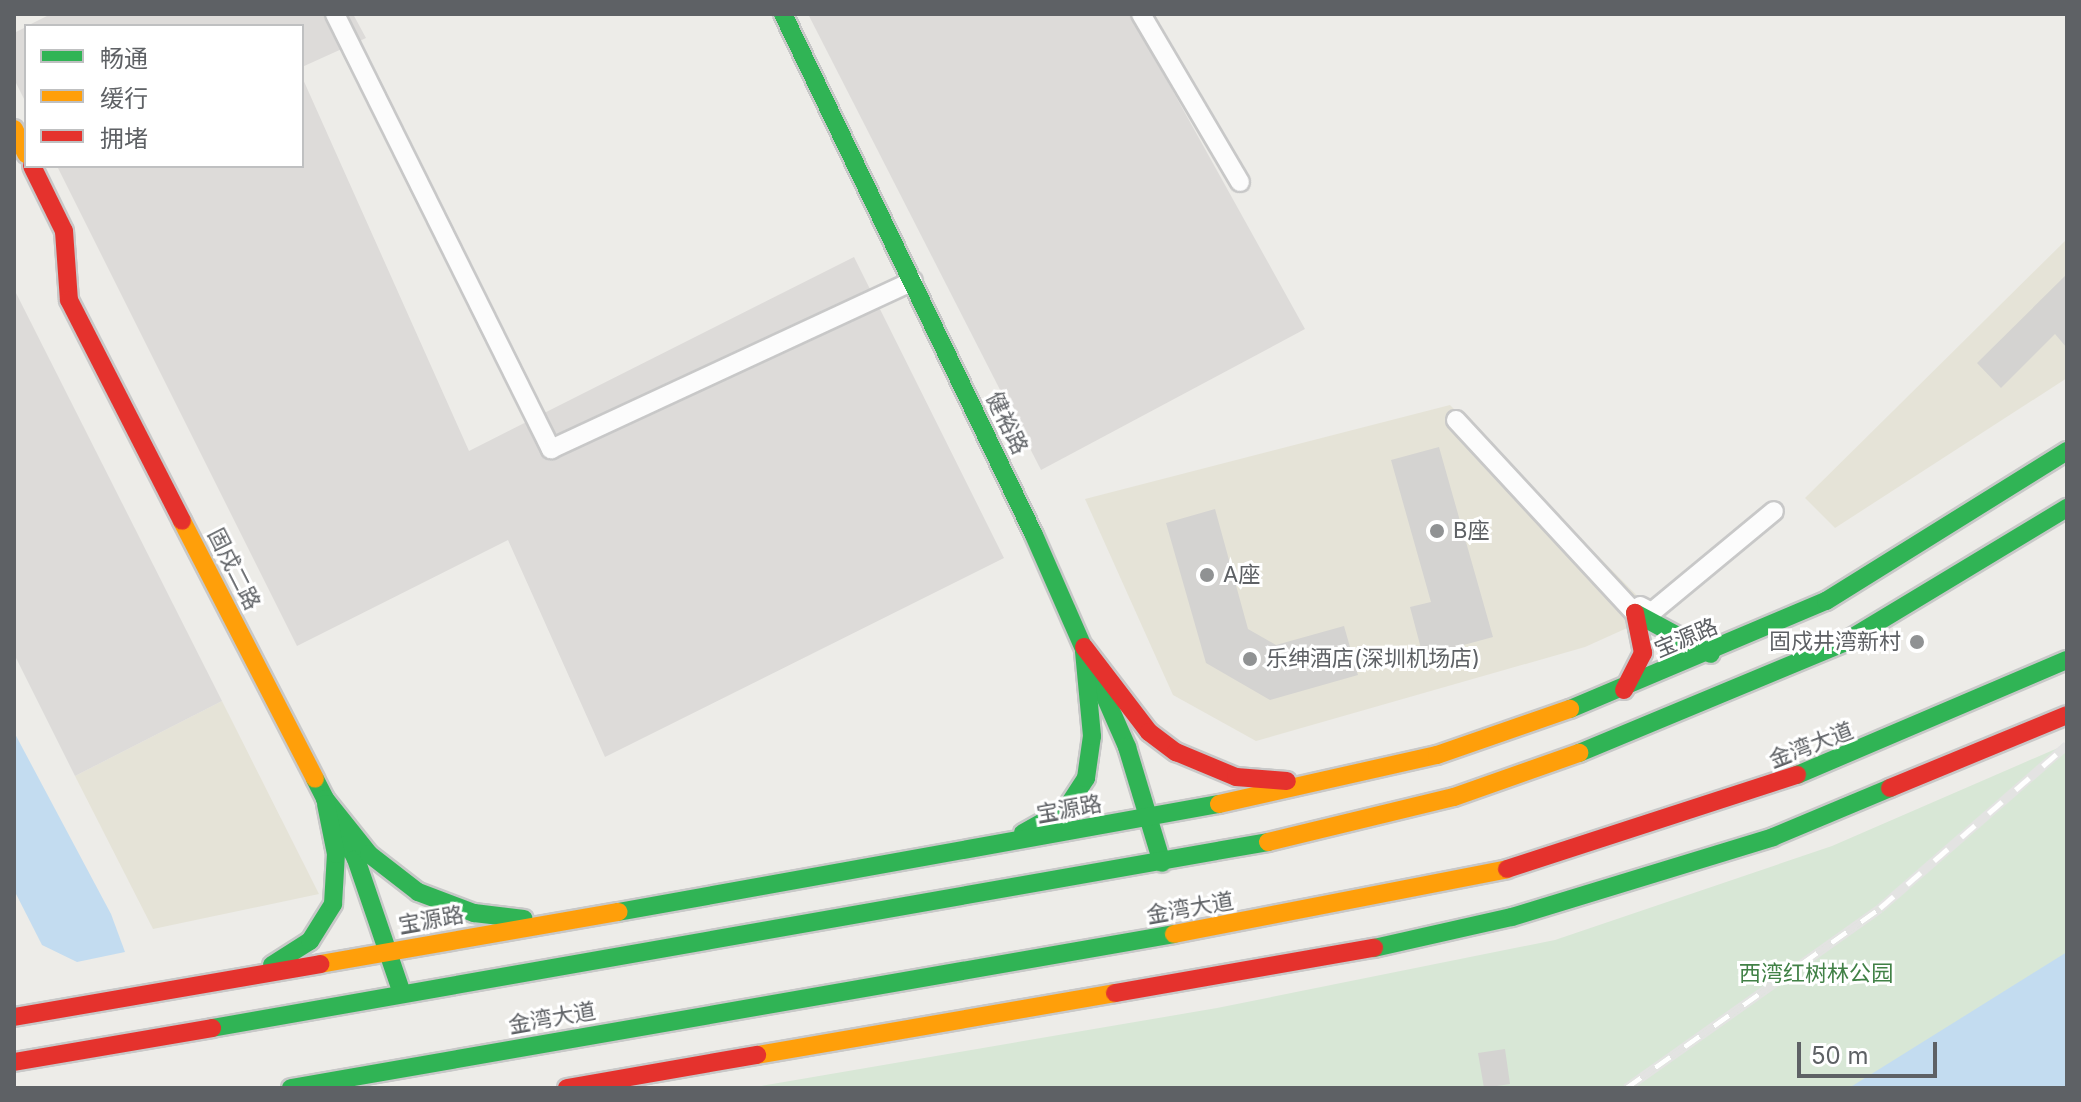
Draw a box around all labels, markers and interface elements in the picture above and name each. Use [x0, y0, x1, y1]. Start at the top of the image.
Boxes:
legend [24, 24, 304, 168]
text: 畅通 [100, 44, 148, 73]
text: 缓行 [100, 84, 148, 113]
text: 拥堵 [100, 124, 148, 153]
street label: 健裕路 [981, 388, 1033, 458]
place label: B座 [1453, 518, 1489, 544]
marker: B座 [1428, 522, 1446, 540]
street label: 固戍二路 [202, 524, 266, 614]
place label: A座 [1223, 562, 1260, 588]
marker: A座 [1198, 566, 1216, 584]
street label: 宝源路 [1650, 613, 1722, 663]
place label: 固戍井湾新村 [1769, 629, 1901, 655]
marker: 固戍井湾新村 [1908, 633, 1926, 651]
place label: 乐绅酒店(深圳机场店) [1266, 646, 1480, 672]
marker: 乐绅酒店(深圳机场店) [1241, 650, 1259, 668]
street label: 金湾大道 [1765, 717, 1857, 773]
street label: 宝源路 [1034, 790, 1104, 828]
street label: 金湾大道 [1144, 887, 1236, 929]
street label: 宝源路 [396, 901, 466, 939]
park label: 西湾红树林公园 [1739, 961, 1893, 987]
street label: 金湾大道 [506, 997, 598, 1039]
scale bar [1801, 1026, 1941, 1076]
text: 50 m [1811, 1041, 1869, 1070]

